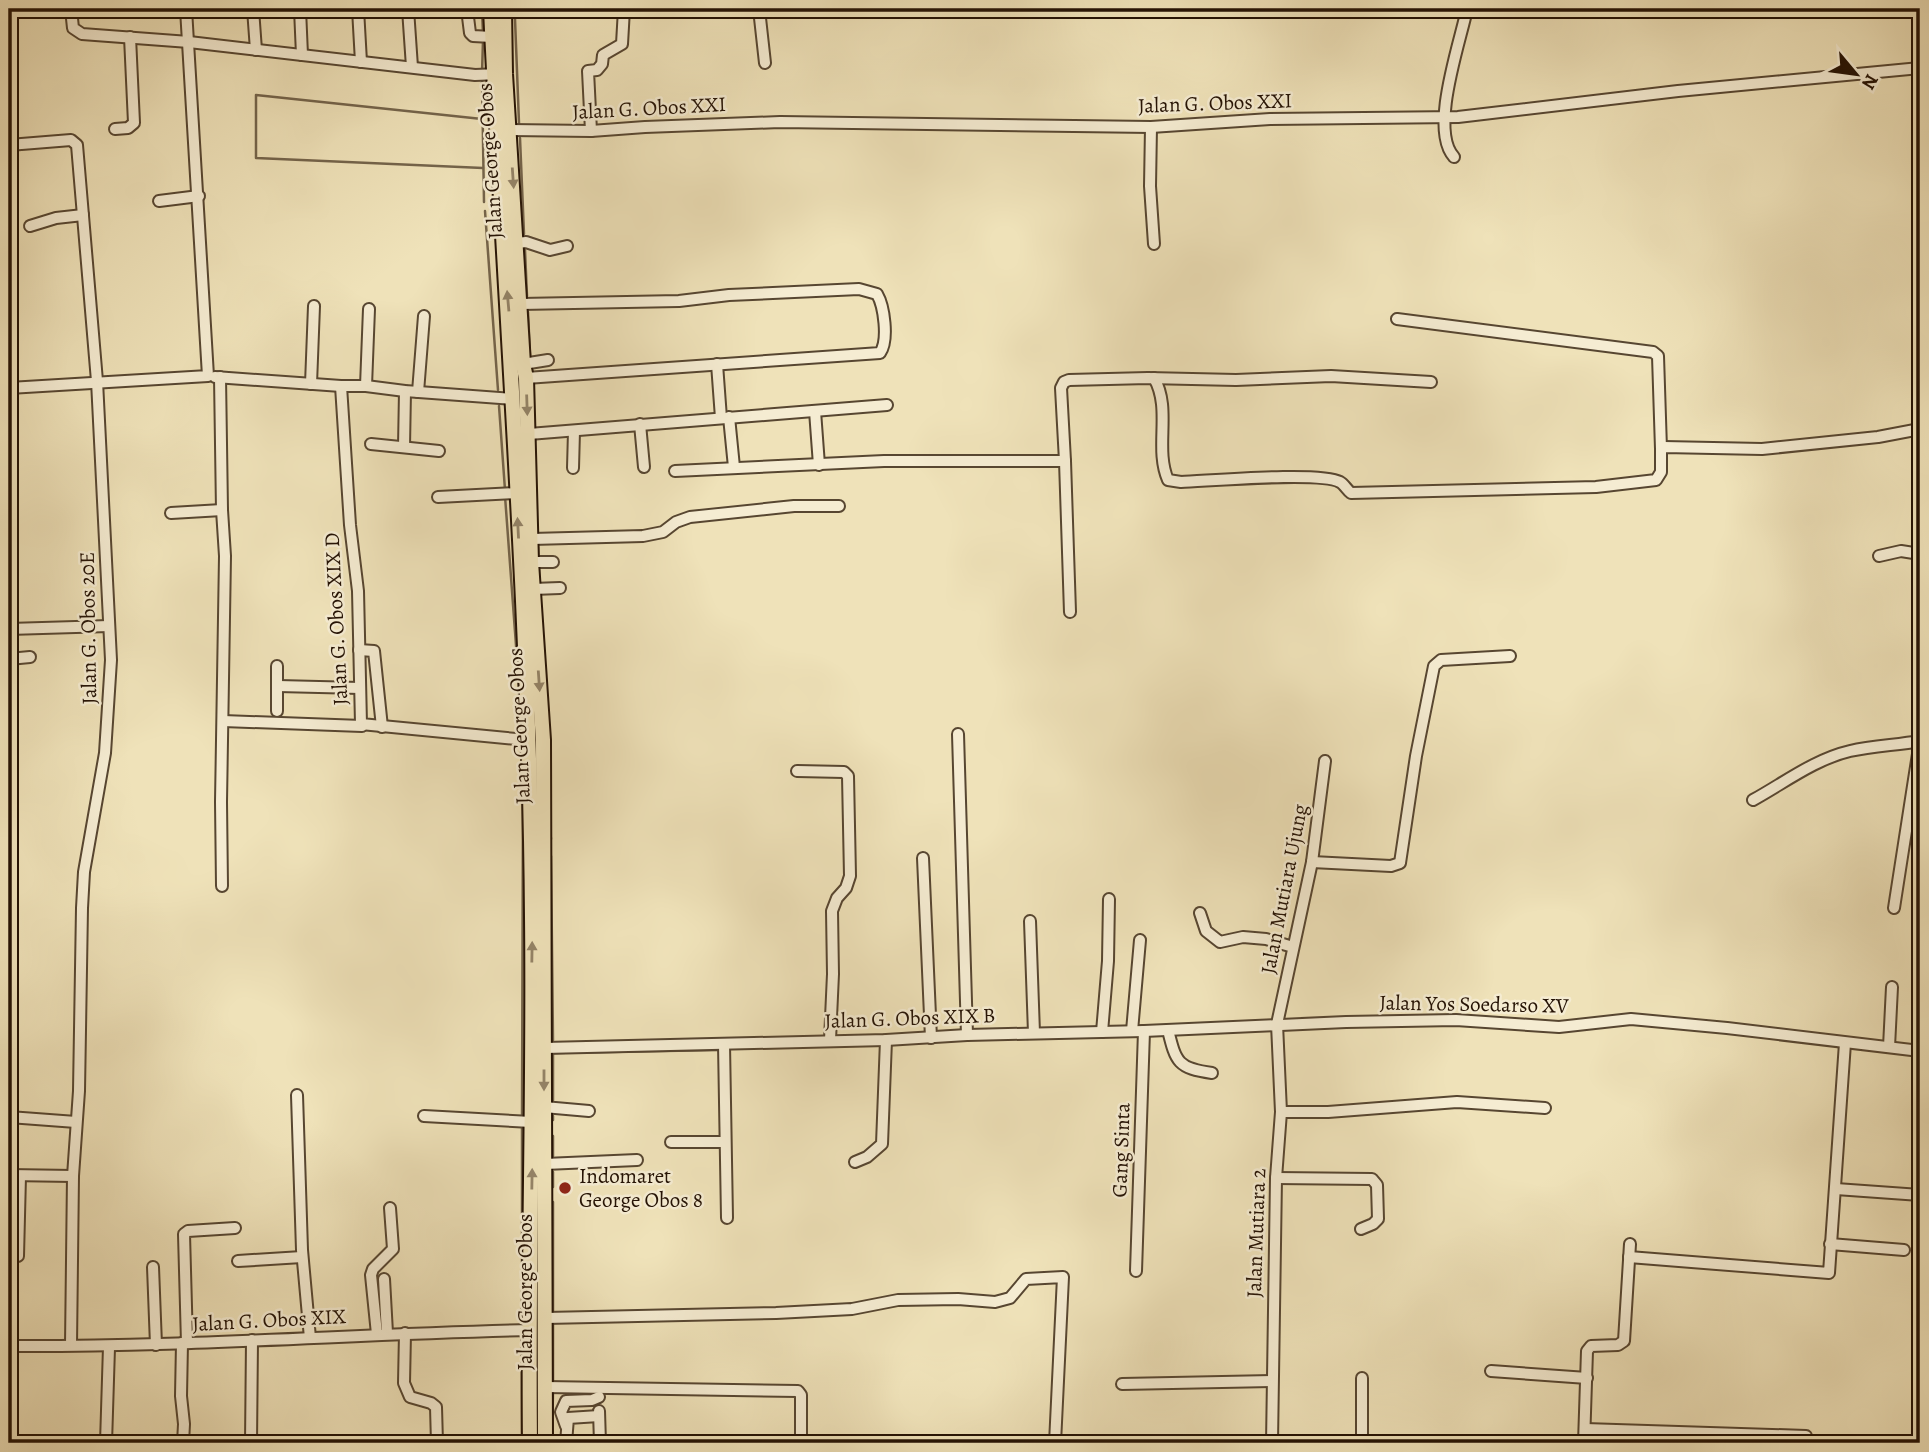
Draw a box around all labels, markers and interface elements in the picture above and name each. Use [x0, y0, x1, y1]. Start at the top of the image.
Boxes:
north arrow [1820, 38, 1890, 108]
text: N [1855, 69, 1885, 94]
street label: Jalan George Obos [471, 82, 509, 240]
street label: Jalan G. Obos XXI [1137, 86, 1293, 120]
street label: Jalan G. Obos XXI [571, 90, 727, 126]
one-way arrow [508, 168, 519, 190]
one-way arrow [502, 290, 513, 312]
one-way arrow [522, 395, 533, 417]
one-way arrow [513, 517, 524, 539]
street label: Jalan G. Obos XIX D [317, 532, 355, 706]
street label: Jalan G. Obos 20E [73, 551, 103, 705]
street label: Jalan George Obos [501, 647, 537, 805]
one-way arrow [534, 671, 545, 693]
street label: Jalan Mutiara Ujung [1254, 801, 1314, 976]
one-way arrow [526, 940, 537, 962]
street label: Jalan Yos Soedarso XV [1379, 988, 1569, 1020]
street label: Jalan G. Obos XIX B [824, 1001, 996, 1035]
one-way arrow [538, 1070, 550, 1092]
street label: Gang Sinta [1105, 1102, 1137, 1198]
place label: Indomaret George Obos 8 [579, 1162, 703, 1214]
one-way arrow [526, 1168, 538, 1190]
street label: Jalan Mutiara 2 [1240, 1168, 1272, 1298]
marker: Indomaret George Obos 8 [557, 1180, 573, 1196]
street label: Jalan George Obos [511, 1214, 539, 1370]
street label: Jalan G. Obos XIX [191, 1302, 347, 1338]

